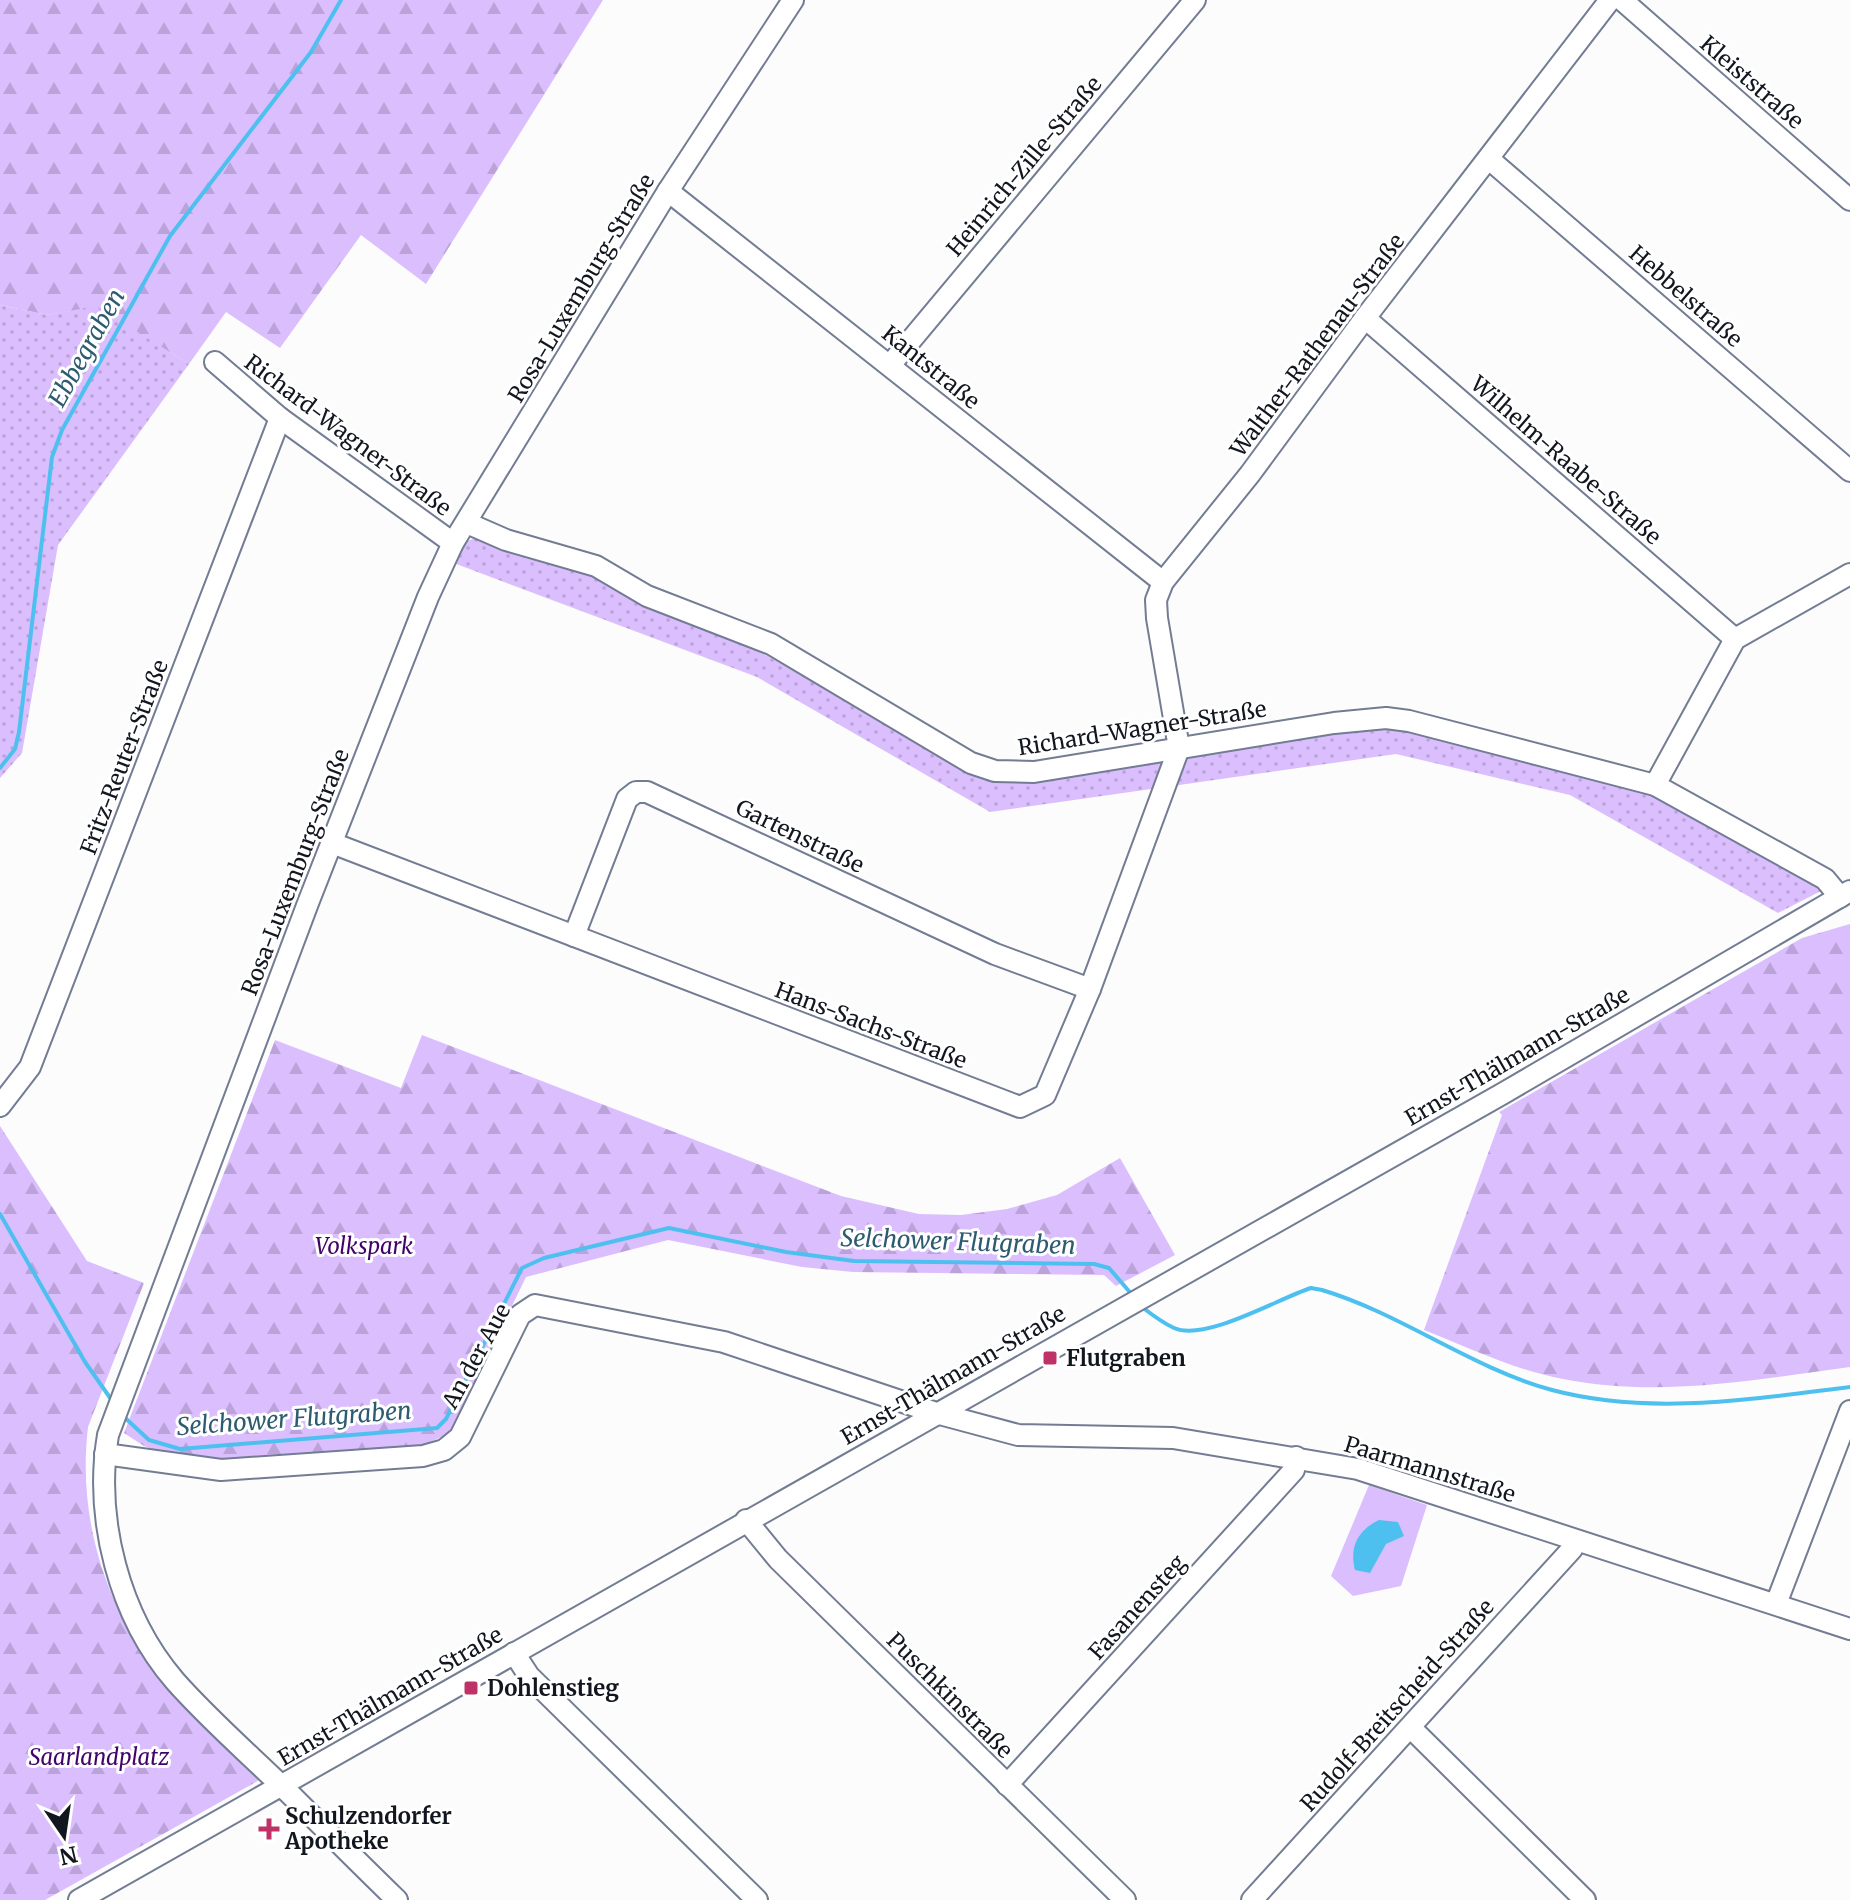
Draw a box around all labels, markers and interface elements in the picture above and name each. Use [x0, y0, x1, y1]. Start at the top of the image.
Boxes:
street label: Kleiststraße [1695, 29, 1809, 135]
street label: Heinrich-Zille-Straße [940, 70, 1108, 262]
street label: Rosa-Luxemburg-Straße [502, 169, 660, 407]
street label: Walther-Rathenau-Straße [1223, 228, 1410, 463]
street label: Hebbelstraße [1624, 239, 1748, 353]
water label: Ebbegraben [42, 283, 132, 412]
street label: Kantstraße [877, 319, 985, 415]
street label: Richard-Wagner-Straße [239, 348, 457, 522]
street label: Wilhelm-Raabe-Straße [1464, 369, 1667, 550]
street label: Fritz-Reuter-Straße [74, 656, 174, 858]
street label: Richard-Wagner-Straße [1016, 695, 1268, 761]
street label: Rosa-Luxemburg-Straße [235, 745, 355, 999]
street label: Gartenstraße [731, 793, 869, 879]
street label: Hans-Sachs-Straße [771, 976, 971, 1074]
street label: Ernst-Thälmann-Straße [1400, 980, 1634, 1132]
water label: Selchower Flutgraben [840, 1222, 1076, 1261]
park label: Volkspark [315, 1232, 413, 1260]
street label: An der Aue [435, 1299, 516, 1414]
street label: Ernst-Thälmann-Straße [836, 1299, 1070, 1451]
place label: Flutgraben [1066, 1344, 1186, 1372]
marker: Flutgraben [1041, 1349, 1059, 1367]
water label: Selchower Flutgraben [176, 1395, 412, 1442]
street label: Paarmannstraße [1341, 1430, 1519, 1508]
street label: Fasanensteg [1083, 1549, 1191, 1665]
street label: Rudolf-Breitscheid-Straße [1294, 1593, 1500, 1817]
street label: Ernst-Thälmann-Straße [273, 1620, 507, 1772]
street label: Puschkinstraße [881, 1626, 1019, 1764]
place label: Dohlenstieg [487, 1674, 619, 1702]
marker: Dohlenstieg [462, 1679, 480, 1697]
park label: Saarlandplatz [29, 1743, 170, 1771]
north arrow [24, 1796, 104, 1876]
place label: Schulzendorfer Apotheke [284, 1802, 452, 1855]
marker: Schulzendorfer Apotheke [260, 1820, 278, 1838]
text: N [56, 1840, 80, 1871]

